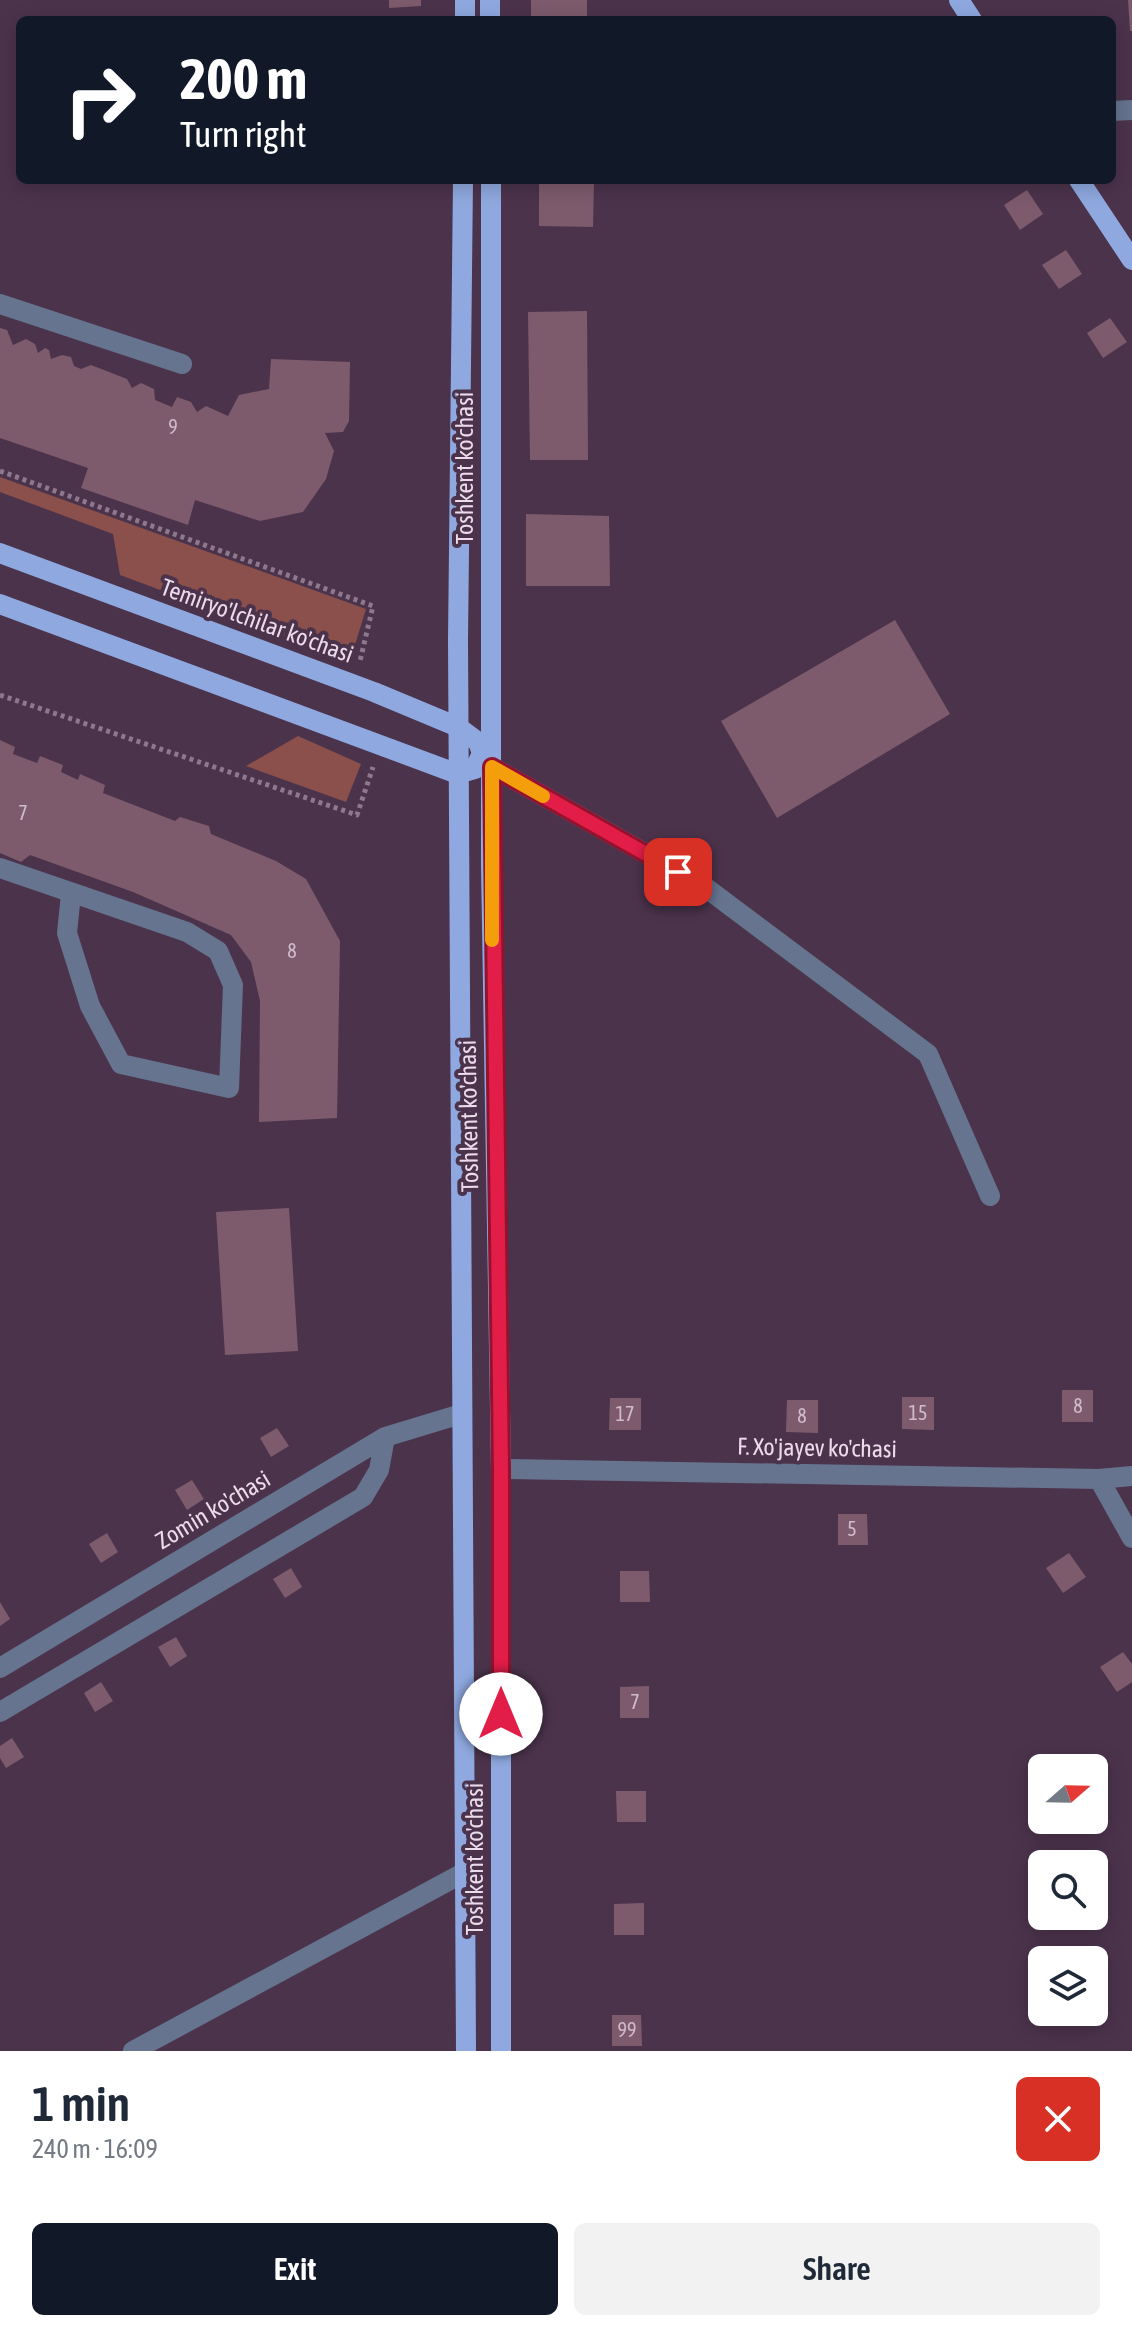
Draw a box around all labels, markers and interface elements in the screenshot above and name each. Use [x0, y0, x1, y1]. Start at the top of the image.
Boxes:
text: 200 m [180, 47, 307, 111]
icon: right [48, 48, 152, 152]
text: Turn right [180, 113, 307, 155]
street label: Toshkent ko'chasi [451, 392, 478, 544]
house number: 9 [168, 415, 178, 438]
street label: Temiryo'lchilar ko'chasi [157, 573, 357, 668]
house number: 7 [18, 801, 28, 824]
pin [644, 838, 712, 906]
icon: arrive [656, 850, 700, 894]
house number: 8 [287, 939, 297, 962]
street label: Toshkent ko'chasi [454, 1040, 483, 1192]
house number: 8 [1073, 1394, 1083, 1417]
house number: 15 [909, 1401, 927, 1424]
house number: 17 [616, 1402, 634, 1425]
house number: 8 [797, 1404, 807, 1427]
street label: F. Xo'jayev ko'chasi [737, 1433, 897, 1462]
street label: Zomin ko'chasi [151, 1465, 275, 1554]
house number: 5 [847, 1517, 857, 1540]
position arrow [459, 1672, 543, 1756]
house number: 7 [630, 1690, 640, 1713]
north arrow [1028, 1754, 1108, 1834]
map controls [1028, 1754, 1108, 2026]
street label: Toshkent ko'chasi [461, 1783, 488, 1935]
button: search [1028, 1850, 1108, 1930]
button: layers [1028, 1946, 1108, 2026]
house number: 99 [618, 2018, 636, 2041]
text: 1 min [32, 2076, 130, 2131]
button: close [1016, 2077, 1100, 2161]
text: 240 m · 16:09 [32, 2134, 158, 2164]
button: Exit [32, 2223, 558, 2315]
button: Share [574, 2223, 1100, 2315]

